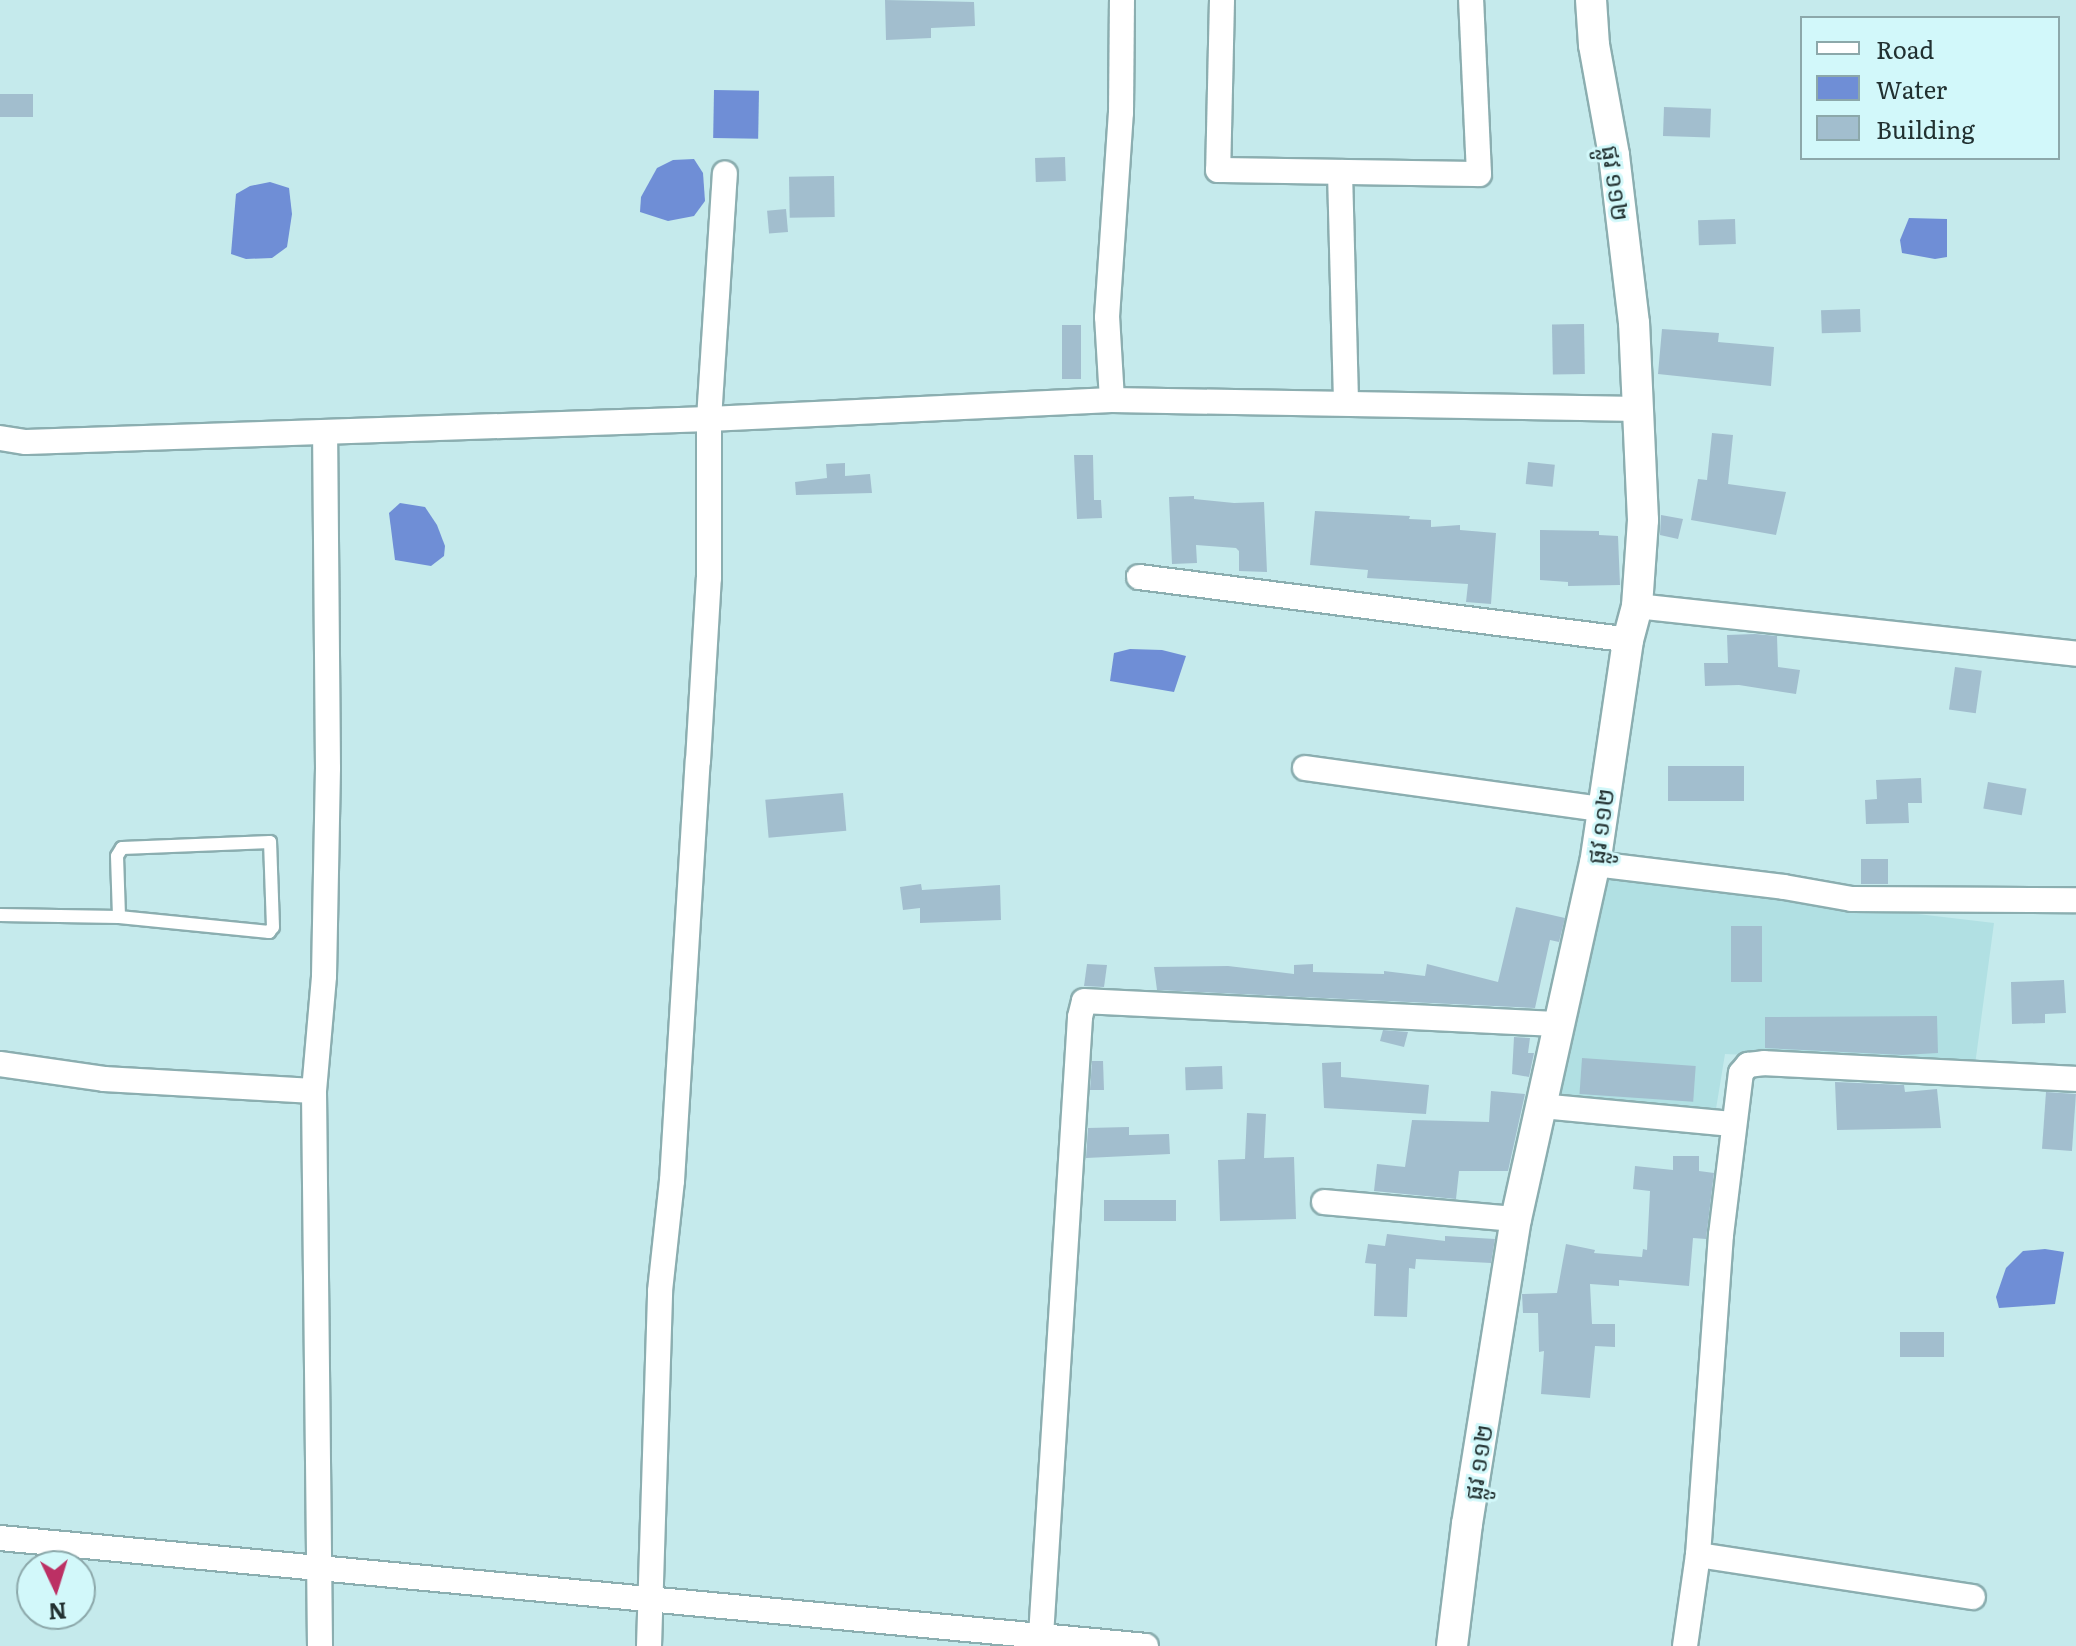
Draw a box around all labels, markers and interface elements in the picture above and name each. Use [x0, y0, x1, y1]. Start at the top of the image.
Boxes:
legend [1800, 16, 2060, 160]
text: Road [1876, 31, 1934, 66]
text: Water [1876, 71, 1947, 106]
text: Building [1876, 111, 1975, 146]
street label: ផ្លូវ ១១២ [1597, 143, 1637, 223]
street label: ផ្លូវ ១១២ [1579, 786, 1619, 866]
street label: ផ្លូវ ១១២ [1457, 1422, 1497, 1502]
north arrow [16, 1550, 96, 1630]
text: N [47, 1595, 68, 1630]

